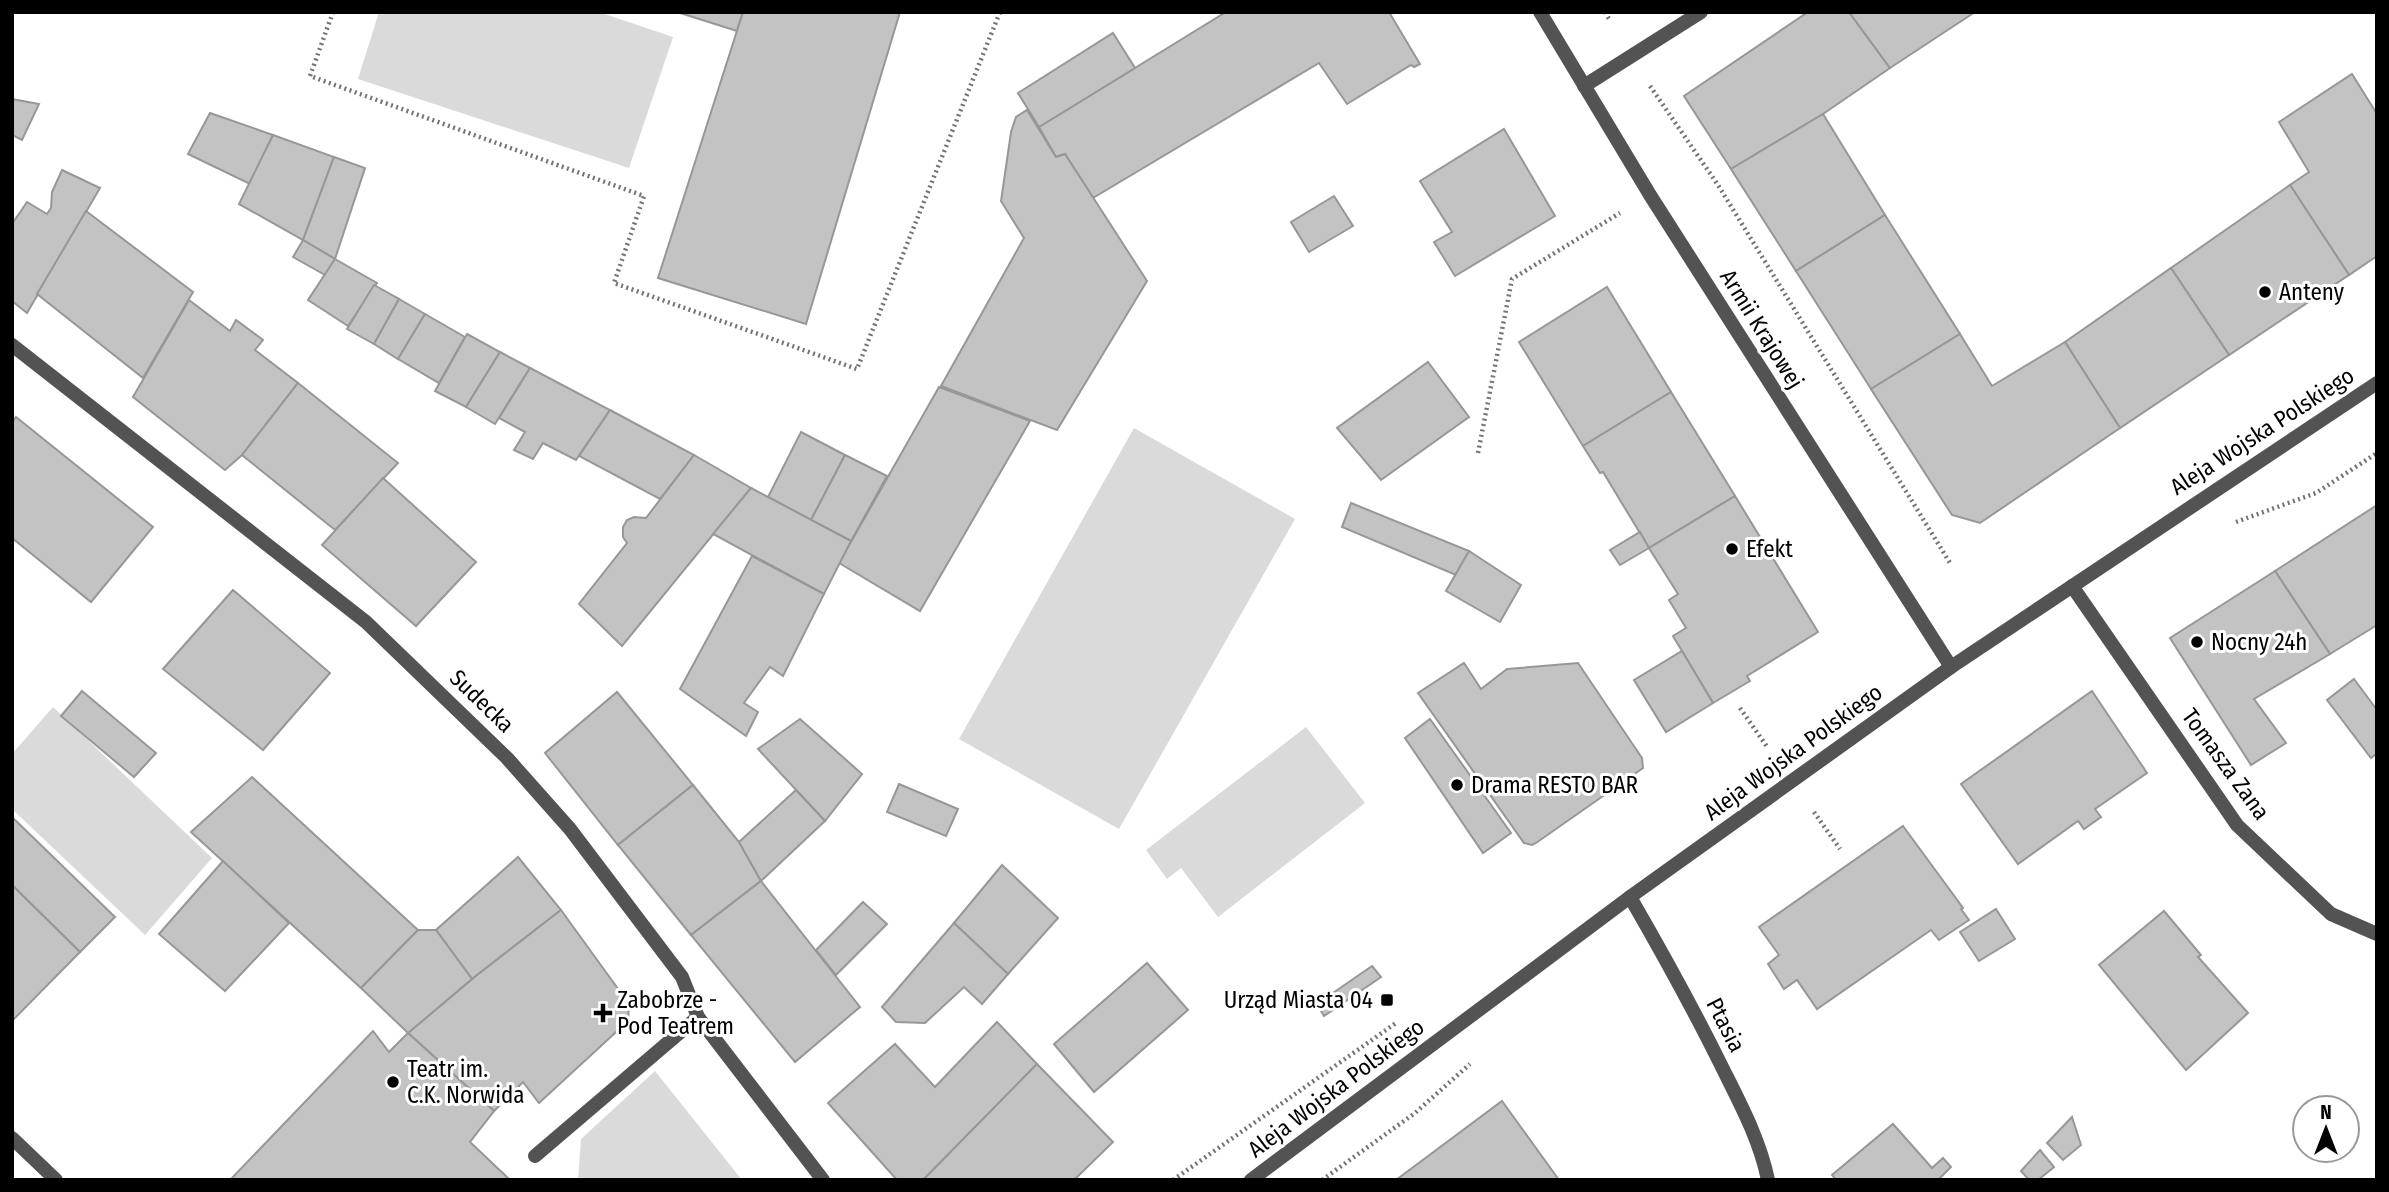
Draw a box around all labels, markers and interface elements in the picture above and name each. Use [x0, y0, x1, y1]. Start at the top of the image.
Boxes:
street label: Armii Krajowej [1714, 264, 1810, 394]
place label: Anteny [2279, 278, 2345, 306]
marker: Anteny [2257, 284, 2273, 300]
street label: Aleja Wojska Polskiego [2165, 361, 2359, 501]
place label: Efekt [1746, 535, 1793, 563]
marker: Efekt [1724, 541, 1740, 557]
place label: Nocny 24h [2211, 628, 2307, 656]
marker: Nocny 24h [2189, 634, 2205, 650]
street label: Sudecka [444, 664, 520, 738]
street label: Aleja Wojska Polskiego [1698, 678, 1888, 826]
street label: Tomasza Zana [2176, 703, 2276, 825]
place label: Drama RESTO BAR [1471, 771, 1639, 799]
marker: Drama RESTO BAR [1449, 777, 1465, 793]
place label: Zabobrze - Pod Teatrem [617, 986, 734, 1040]
place label: Urząd Miasta 04 [1224, 986, 1373, 1014]
marker: Urząd Miasta 04 [1379, 992, 1395, 1008]
street label: Ptasia [1701, 993, 1751, 1057]
marker: Zabobrze - Pod Teatrem [595, 1005, 611, 1021]
street label: Aleja Wojska Polskiego [1242, 1013, 1430, 1163]
place label: Teatr im. C.K. Norwida [407, 1055, 525, 1109]
marker: Teatr im. C.K. Norwida [385, 1074, 401, 1090]
north arrow [2291, 1094, 2361, 1164]
text: N [2320, 1101, 2332, 1124]

